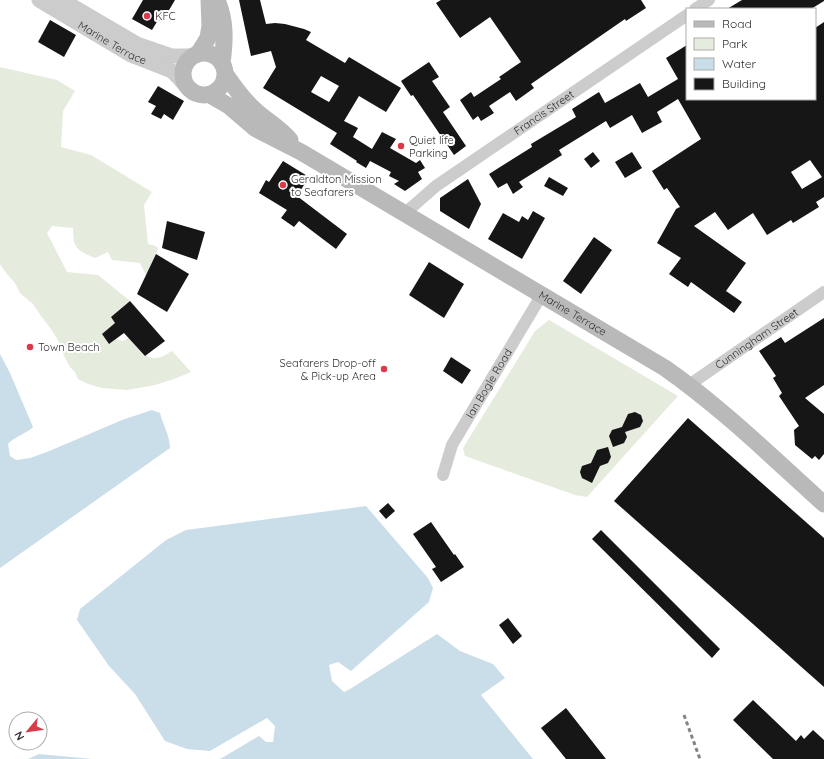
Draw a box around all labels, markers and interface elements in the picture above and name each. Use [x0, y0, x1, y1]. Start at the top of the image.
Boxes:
legend [686, 8, 816, 100]
place label: KFC [155, 9, 176, 23]
marker: KFC [142, 11, 152, 21]
text: Road [722, 16, 752, 31]
street label: Marine Terrace [76, 18, 149, 67]
text: Park [722, 36, 747, 51]
text: Water [722, 56, 757, 71]
text: Building [722, 76, 766, 91]
street label: Francis Street [511, 87, 577, 138]
place label: Quiet life Parking [409, 133, 454, 160]
marker: Quiet life Parking [396, 141, 406, 151]
place label: Geraldton Mission to Seafarers [291, 172, 382, 199]
marker: Geraldton Mission to Seafarers [278, 180, 288, 190]
street label: Marine Terrace [536, 288, 609, 339]
street label: Cunningham Street [712, 305, 801, 372]
place label: Town Beach [38, 340, 100, 354]
marker: Town Beach [25, 342, 35, 352]
street label: Ian Bogle Road [463, 346, 515, 421]
place label: Seafarers Drop-off & Pick-up Area [280, 356, 376, 383]
marker: Seafarers Drop-off & Pick-up Area [379, 364, 389, 374]
north arrow [8, 711, 48, 751]
text: N [11, 729, 27, 743]

